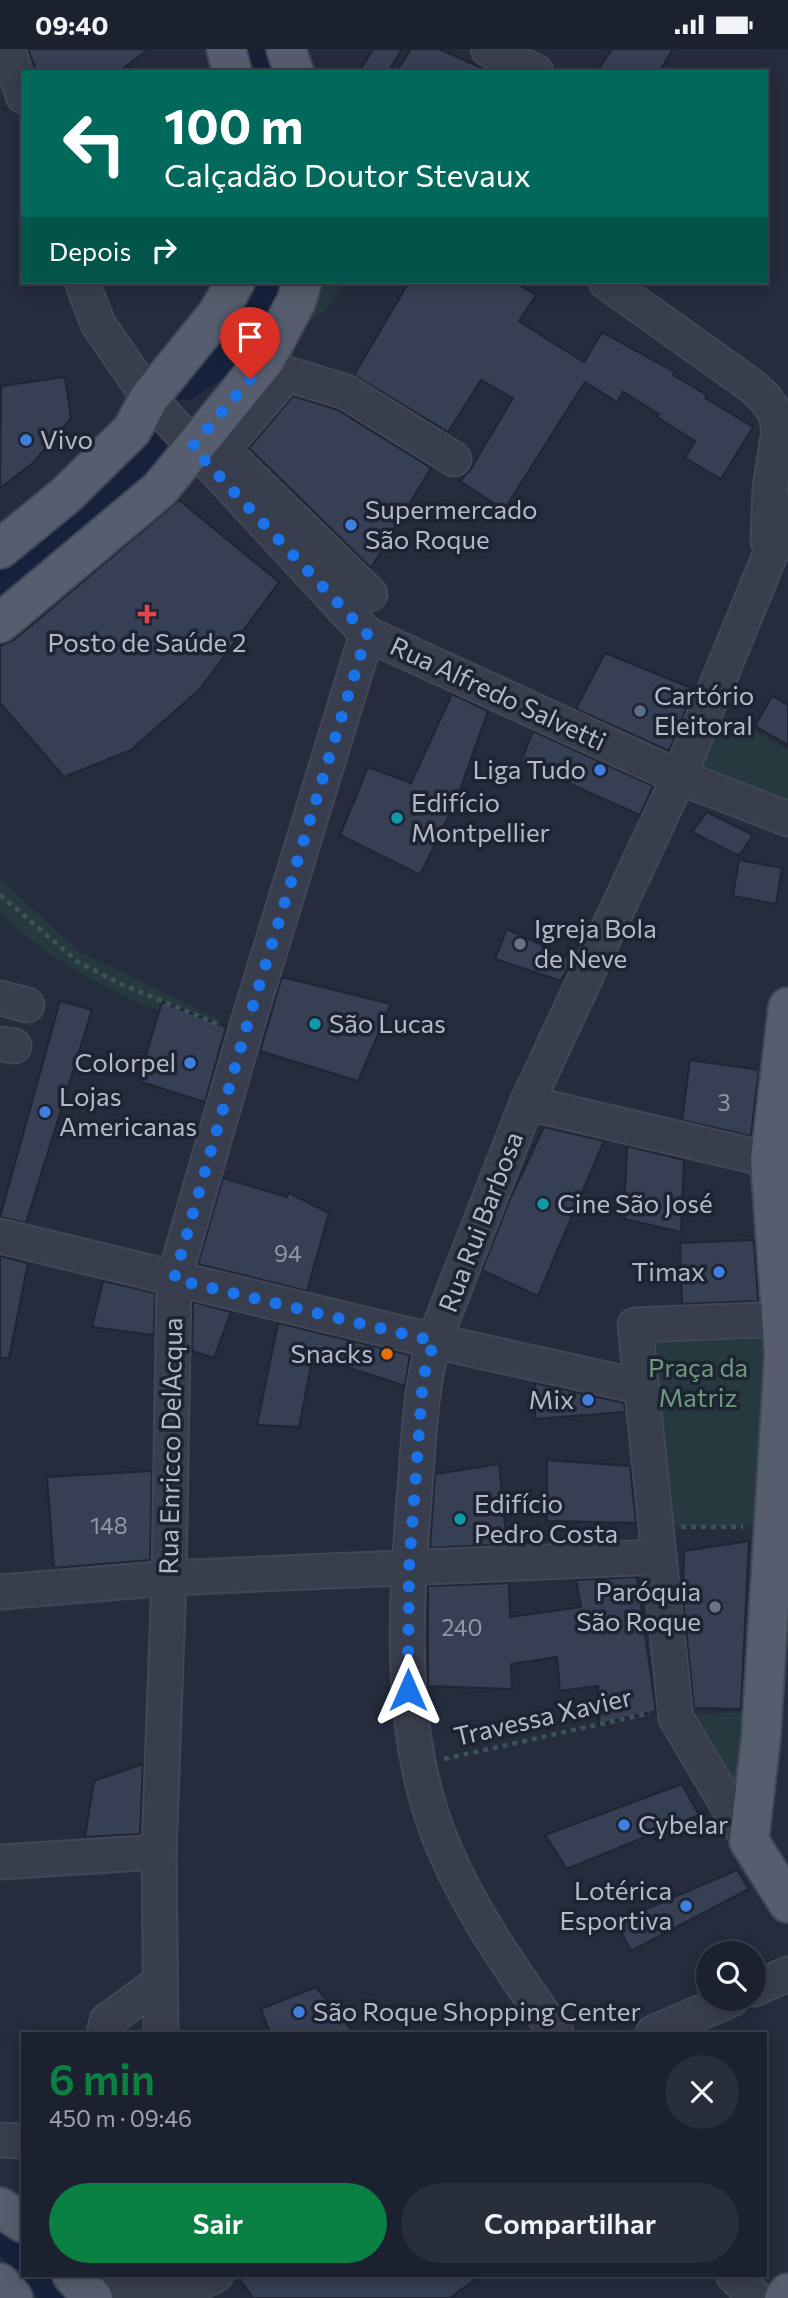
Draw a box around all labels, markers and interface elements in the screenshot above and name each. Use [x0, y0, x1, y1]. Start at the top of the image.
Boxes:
text: 09:40 [35, 9, 108, 40]
text: 100 m [164, 94, 303, 154]
icon: left [49, 98, 140, 189]
text: Calçadão Doutor Stevaux [164, 154, 531, 194]
icon: right [145, 231, 183, 269]
text: Depois [49, 235, 131, 266]
pin [220, 307, 280, 379]
icon: arrive [231, 318, 269, 356]
place label: Vivo [40, 423, 93, 454]
marker: Vivo [18, 432, 34, 448]
place label: Supermercado São Roque [365, 493, 538, 554]
marker: Supermercado São Roque [343, 517, 359, 533]
marker: Posto de Saúde 2 [137, 604, 157, 624]
place label: Posto de Saúde 2 [47, 626, 247, 657]
street label: Rua Alfredo Salvetti [386, 629, 611, 756]
place label: Cartório Eleitoral [654, 679, 754, 740]
marker: Cartório Eleitoral [632, 703, 648, 719]
place label: Liga Tudo [472, 753, 586, 784]
marker: Liga Tudo [592, 762, 608, 778]
place label: Edifício Montpellier [411, 786, 550, 847]
marker: Edifício Montpellier [389, 810, 405, 826]
place label: Igreja Bola de Neve [534, 912, 657, 973]
marker: Igreja Bola de Neve [512, 936, 528, 952]
place label: São Lucas [329, 1007, 446, 1038]
marker: São Lucas [307, 1016, 323, 1032]
place label: Colorpel [74, 1046, 176, 1077]
marker: Colorpel [182, 1055, 198, 1071]
place label: Lojas Americanas [59, 1080, 197, 1141]
house number: 3 [717, 1088, 731, 1116]
marker: Lojas Americanas [37, 1104, 53, 1120]
street label: Rua Rui Barbosa [431, 1127, 528, 1316]
place label: Cine São José [557, 1187, 713, 1218]
marker: Cine São José [535, 1196, 551, 1212]
house number: 94 [274, 1239, 302, 1267]
place label: Timax [632, 1255, 705, 1286]
marker: Timax [711, 1264, 727, 1280]
street label: Rua Enricco DelAcqua [152, 1317, 187, 1575]
place label: Snacks [290, 1337, 373, 1368]
marker: Snacks [379, 1346, 395, 1362]
park label: Praça da Matriz [648, 1351, 748, 1412]
place label: Mix [529, 1383, 574, 1414]
marker: Mix [580, 1392, 596, 1408]
place label: Edifício Pedro Costa [474, 1487, 618, 1548]
house number: 148 [90, 1511, 128, 1539]
marker: Edifício Pedro Costa [452, 1511, 468, 1527]
place label: Paróquia São Roque [576, 1575, 701, 1636]
marker: Paróquia São Roque [707, 1599, 723, 1615]
house number: 240 [441, 1613, 483, 1641]
position arrow [371, 1653, 445, 1727]
street label: Travessa Xavier [451, 1680, 635, 1751]
place label: Cybelar [638, 1808, 728, 1839]
marker: Cybelar [616, 1817, 632, 1833]
place label: Lotérica Esportiva [559, 1874, 672, 1935]
marker: Lotérica Esportiva [678, 1898, 694, 1914]
map controls [696, 1941, 766, 2011]
button: search [696, 1941, 766, 2011]
place label: São Roque Shopping Center [313, 1995, 641, 2026]
marker: São Roque Shopping Center [291, 2004, 307, 2020]
text: 6 min [49, 2052, 155, 2104]
button: close [665, 2055, 739, 2129]
text: 450 m · 09:46 [49, 2104, 192, 2132]
button: Sair [49, 2183, 387, 2263]
button: Compartilhar [401, 2183, 739, 2263]

